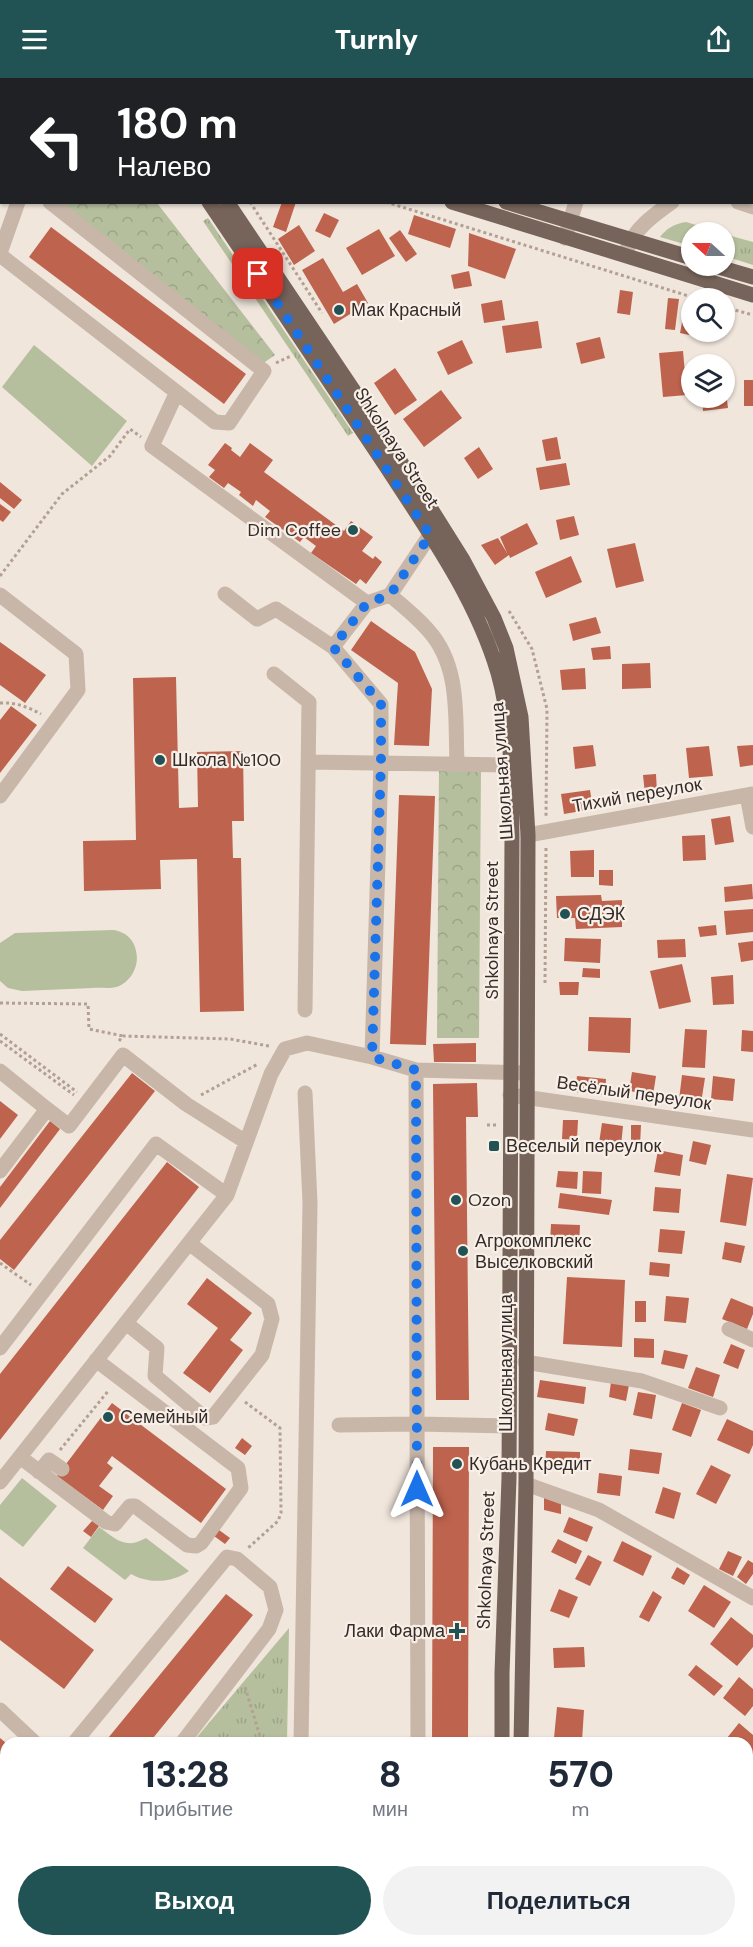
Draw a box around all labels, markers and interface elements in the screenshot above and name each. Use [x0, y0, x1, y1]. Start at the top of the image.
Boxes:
text: Turnly [335, 22, 418, 57]
icon: menu [18, 23, 51, 56]
icon: share [702, 23, 735, 56]
text: 180 m [117, 96, 238, 151]
icon: left [18, 102, 96, 180]
text: Налево [117, 149, 211, 184]
north arrow [681, 222, 735, 276]
map controls [681, 222, 735, 408]
pin [232, 248, 283, 299]
icon: arrive [241, 257, 274, 290]
button: search [681, 288, 735, 342]
place label: Мак Красный [351, 298, 461, 322]
marker: Мак Красный [332, 303, 346, 317]
button: layers [681, 354, 735, 408]
street label: Shkolnaya Street [349, 383, 445, 513]
place label: Dim Coffee [248, 518, 341, 542]
marker: Dim Coffee [346, 523, 360, 537]
street label: Школьная улица [485, 700, 519, 841]
place label: Школа №100 [172, 748, 281, 772]
marker: Школа №100 [153, 753, 167, 767]
street label: Тихий переулок [570, 772, 704, 818]
street label: Shkolnaya Street [480, 861, 504, 999]
place label: СДЭК [577, 902, 626, 926]
marker: СДЭК [558, 907, 572, 921]
street label: Весёлый переулок [555, 1070, 713, 1116]
place label: Веселый переулок [506, 1134, 662, 1158]
marker: Веселый переулок [487, 1139, 501, 1153]
place label: Ozon [468, 1188, 511, 1212]
marker: Ozon [449, 1193, 463, 1207]
place label: Агрокомплекс Выселковский [475, 1229, 593, 1274]
marker: Агрокомплекс Выселковский [456, 1244, 470, 1258]
street label: Школьная улица [494, 1293, 518, 1432]
place label: Семейный [120, 1405, 208, 1429]
marker: Семейный [101, 1410, 115, 1424]
place label: Кубань Кредит [469, 1452, 592, 1476]
position arrow [385, 1457, 449, 1521]
marker: Кубань Кредит [450, 1457, 464, 1471]
street label: Shkolnaya Street [472, 1490, 500, 1630]
place label: Лаки Фарма [344, 1619, 446, 1643]
marker: Лаки Фарма [450, 1624, 464, 1638]
text: 13:28 [142, 1751, 230, 1798]
text: 8 [379, 1751, 402, 1798]
text: 570 [547, 1751, 614, 1798]
text: Прибытие [139, 1796, 233, 1822]
text: мин [372, 1796, 408, 1822]
text: m [572, 1796, 589, 1822]
button: Выход [18, 1866, 371, 1935]
button: Поделиться [383, 1866, 735, 1935]

